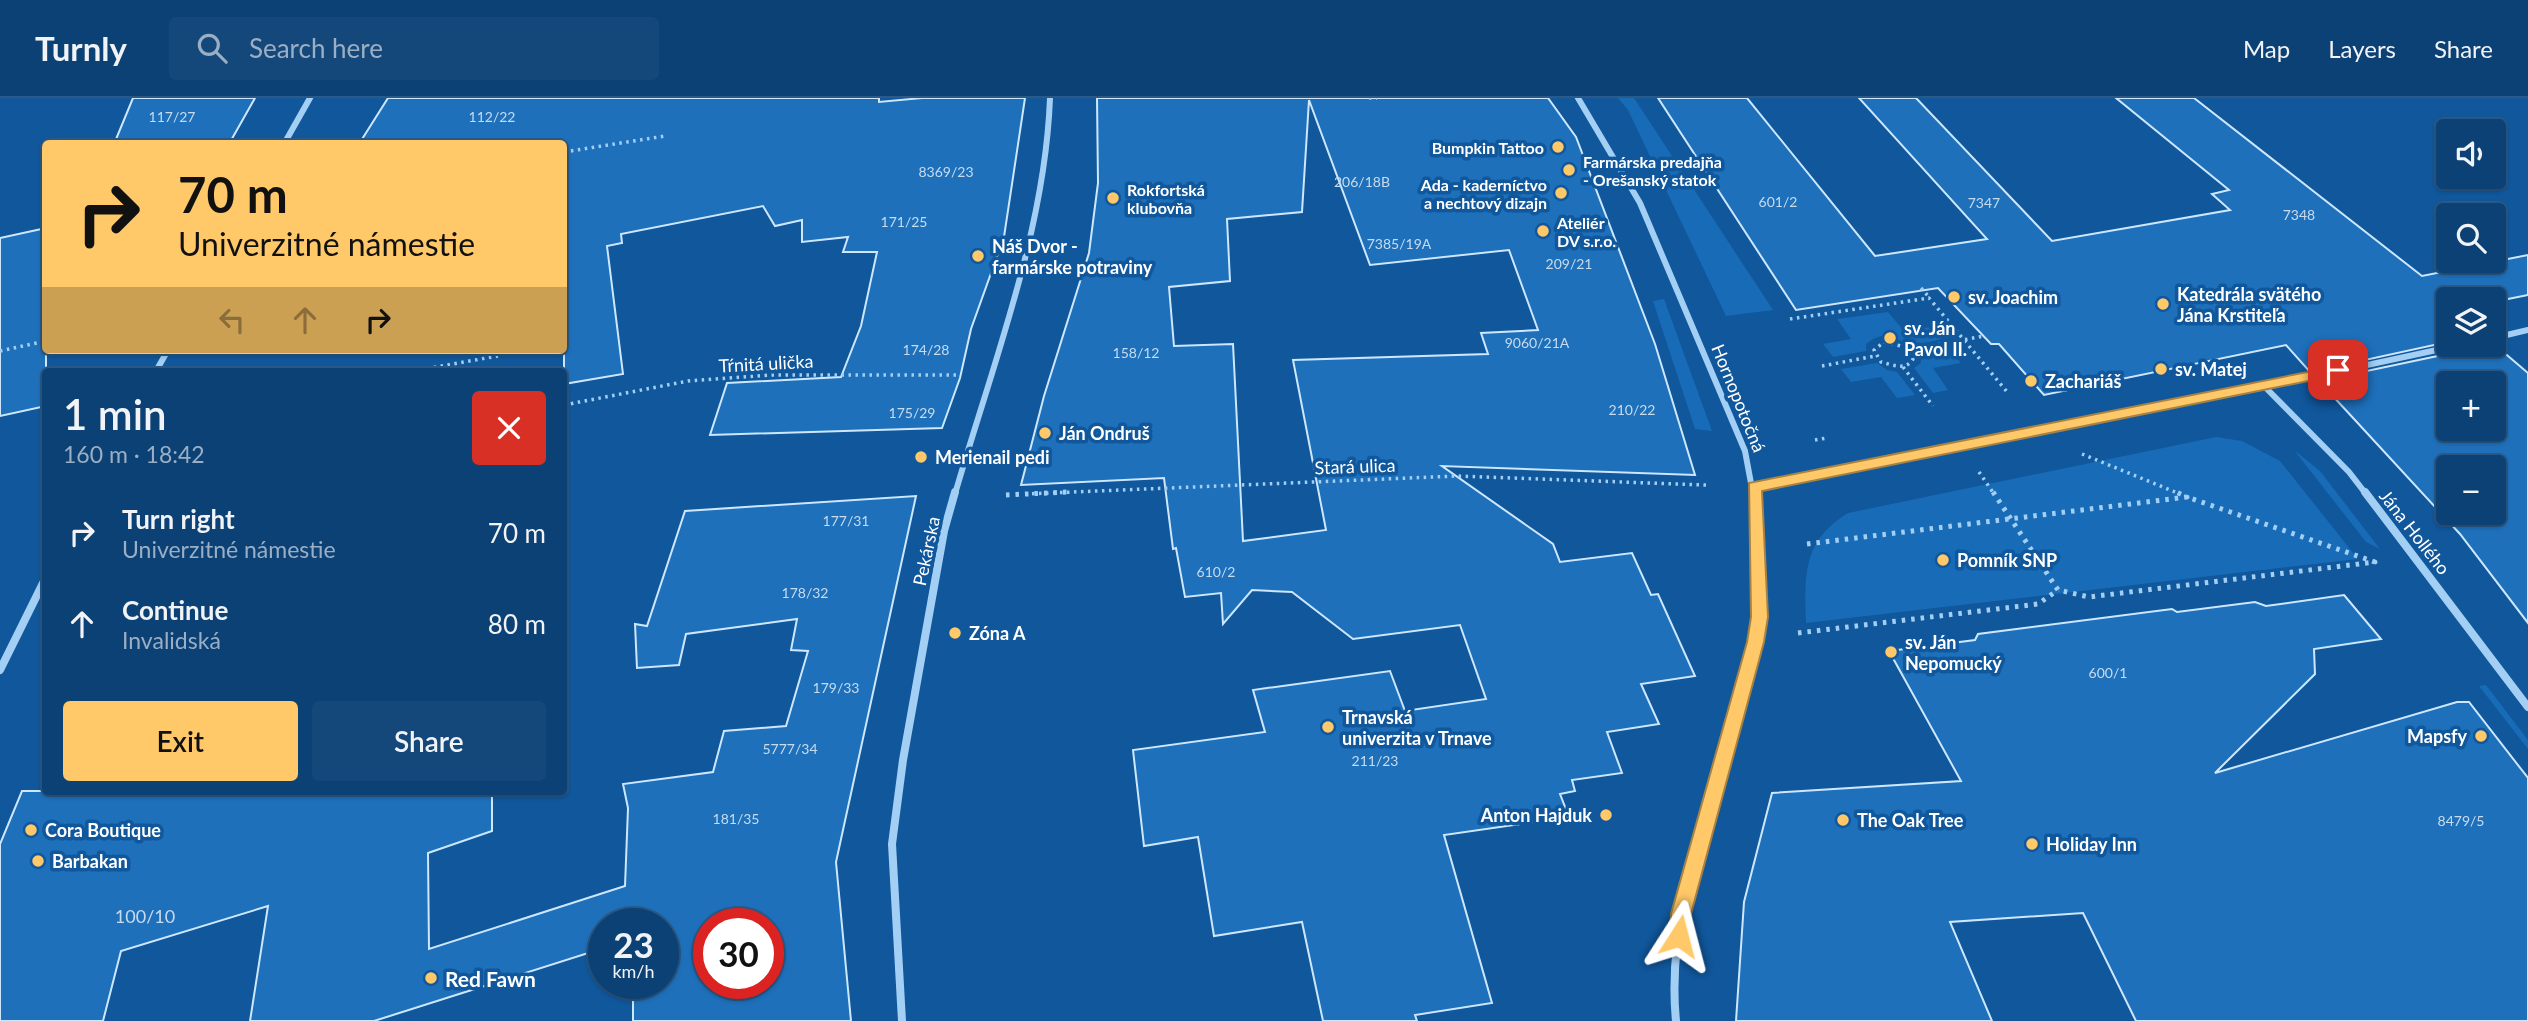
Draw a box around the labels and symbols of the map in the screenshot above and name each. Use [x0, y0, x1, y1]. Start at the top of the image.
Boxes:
house number: 117/27 [149, 108, 195, 125]
house number: 112/22 [469, 108, 515, 125]
place label: Bumpkin Tattoo [1432, 138, 1544, 157]
marker: Bumpkin Tattoo [1550, 139, 1566, 155]
place label: Farmárska predajňa - Orešanský statok [1583, 152, 1722, 189]
marker: Farmárska predajňa - Orešanský statok [1561, 162, 1577, 178]
house number: 8369/23 [918, 163, 974, 180]
house number: 206/18B [1334, 173, 1390, 190]
place label: Ada - kaderníctvo a nechtový dizajn [1420, 175, 1547, 212]
place label: Rokfortská klubovňa [1127, 180, 1205, 217]
marker: Ada - kaderníctvo a nechtový dizajn [1553, 185, 1569, 201]
marker: Rokfortská klubovňa [1105, 190, 1121, 206]
house number: 601/2 [1759, 193, 1797, 210]
house number: 7347 [1968, 194, 2000, 211]
house number: 7348 [2283, 206, 2315, 223]
house number: 171/25 [881, 213, 927, 230]
place label: Ateliér DV s.r.o. [1556, 213, 1616, 250]
marker: Ateliér DV s.r.o. [1535, 223, 1551, 239]
place label: Náš Dvor - farmárske potraviny [992, 235, 1153, 278]
house number: 7385/19A [1367, 235, 1432, 252]
marker: Náš Dvor - farmárske potraviny [970, 248, 986, 264]
house number: 209/21 [1546, 255, 1592, 272]
place label: Katedrála svätého Jána Krstiteľa [2177, 283, 2321, 326]
place label: sv. Joachim [1968, 286, 2058, 308]
marker: sv. Joachim [1946, 289, 1962, 305]
marker: Katedrála svätého Jána Krstiteľa [2155, 296, 2171, 312]
place label: sv. Ján Pavol II. [1904, 317, 1967, 360]
marker: sv. Ján Pavol II. [1882, 330, 1898, 346]
house number: 9060/21A [1505, 334, 1570, 351]
pin [2308, 340, 2368, 400]
house number: 174/28 [903, 341, 949, 358]
street label: Hornopotočná [1707, 341, 1771, 455]
house number: 158/12 [1113, 344, 1159, 361]
street label: Tŕnitá ulička [718, 350, 814, 376]
place label: sv. Matej [2175, 358, 2247, 380]
marker: sv. Matej [2153, 361, 2169, 377]
place label: Zachariáš [2045, 370, 2121, 392]
marker: Zachariáš [2023, 373, 2039, 389]
house number: 210/22 [1609, 401, 1655, 418]
house number: 175/29 [889, 404, 935, 421]
place label: Ján Ondruš [1059, 422, 1150, 444]
marker: Ján Ondruš [1037, 425, 1053, 441]
place label: Merienail pedi [935, 446, 1050, 468]
marker: Merienail pedi [913, 449, 929, 465]
street label: Stará ulica [1314, 454, 1396, 478]
street label: Jána Hollého [2375, 485, 2455, 579]
house number: 177/31 [823, 512, 869, 529]
street label: Pekárska [908, 514, 944, 588]
place label: Pomník SNP [1957, 549, 2057, 571]
marker: Pomník SNP [1935, 552, 1951, 568]
house number: 610/2 [1197, 563, 1235, 580]
house number: 178/32 [782, 584, 828, 601]
place label: Zóna A [969, 622, 1026, 644]
marker: Zóna A [947, 625, 963, 641]
place label: sv. Ján Nepomucký [1905, 631, 2002, 674]
marker: sv. Ján Nepomucký [1883, 644, 1899, 660]
house number: 600/1 [2089, 664, 2127, 681]
house number: 179/33 [813, 679, 859, 696]
place label: Trnavská univerzita v Trnave [1342, 706, 1492, 749]
marker: Trnavská univerzita v Trnave [1320, 719, 1336, 735]
place label: Mapsfy [2407, 725, 2467, 747]
marker: Mapsfy [2473, 728, 2489, 744]
house number: 5777/34 [762, 740, 818, 757]
house number: 211/23 [1352, 752, 1398, 769]
place label: Anton Hajduk [1480, 804, 1592, 826]
marker: Anton Hajduk [1598, 807, 1614, 823]
place label: The Oak Tree [1857, 809, 1964, 831]
house number: 181/35 [713, 810, 759, 827]
marker: The Oak Tree [1835, 812, 1851, 828]
house number: 8479/5 [2438, 812, 2484, 829]
place label: Cora Boutique [45, 819, 161, 841]
marker: Cora Boutique [23, 822, 39, 838]
place label: Holiday Inn [2046, 833, 2137, 855]
marker: Holiday Inn [2024, 836, 2040, 852]
place label: Barbakan [52, 850, 128, 872]
marker: Barbakan [30, 853, 46, 869]
position arrow [1642, 899, 1716, 973]
house number: 100/10 [115, 905, 175, 927]
speed limit sign: 30 [693, 908, 784, 999]
place label: Red Fawn [445, 966, 536, 991]
marker: Red Fawn [423, 970, 439, 986]

